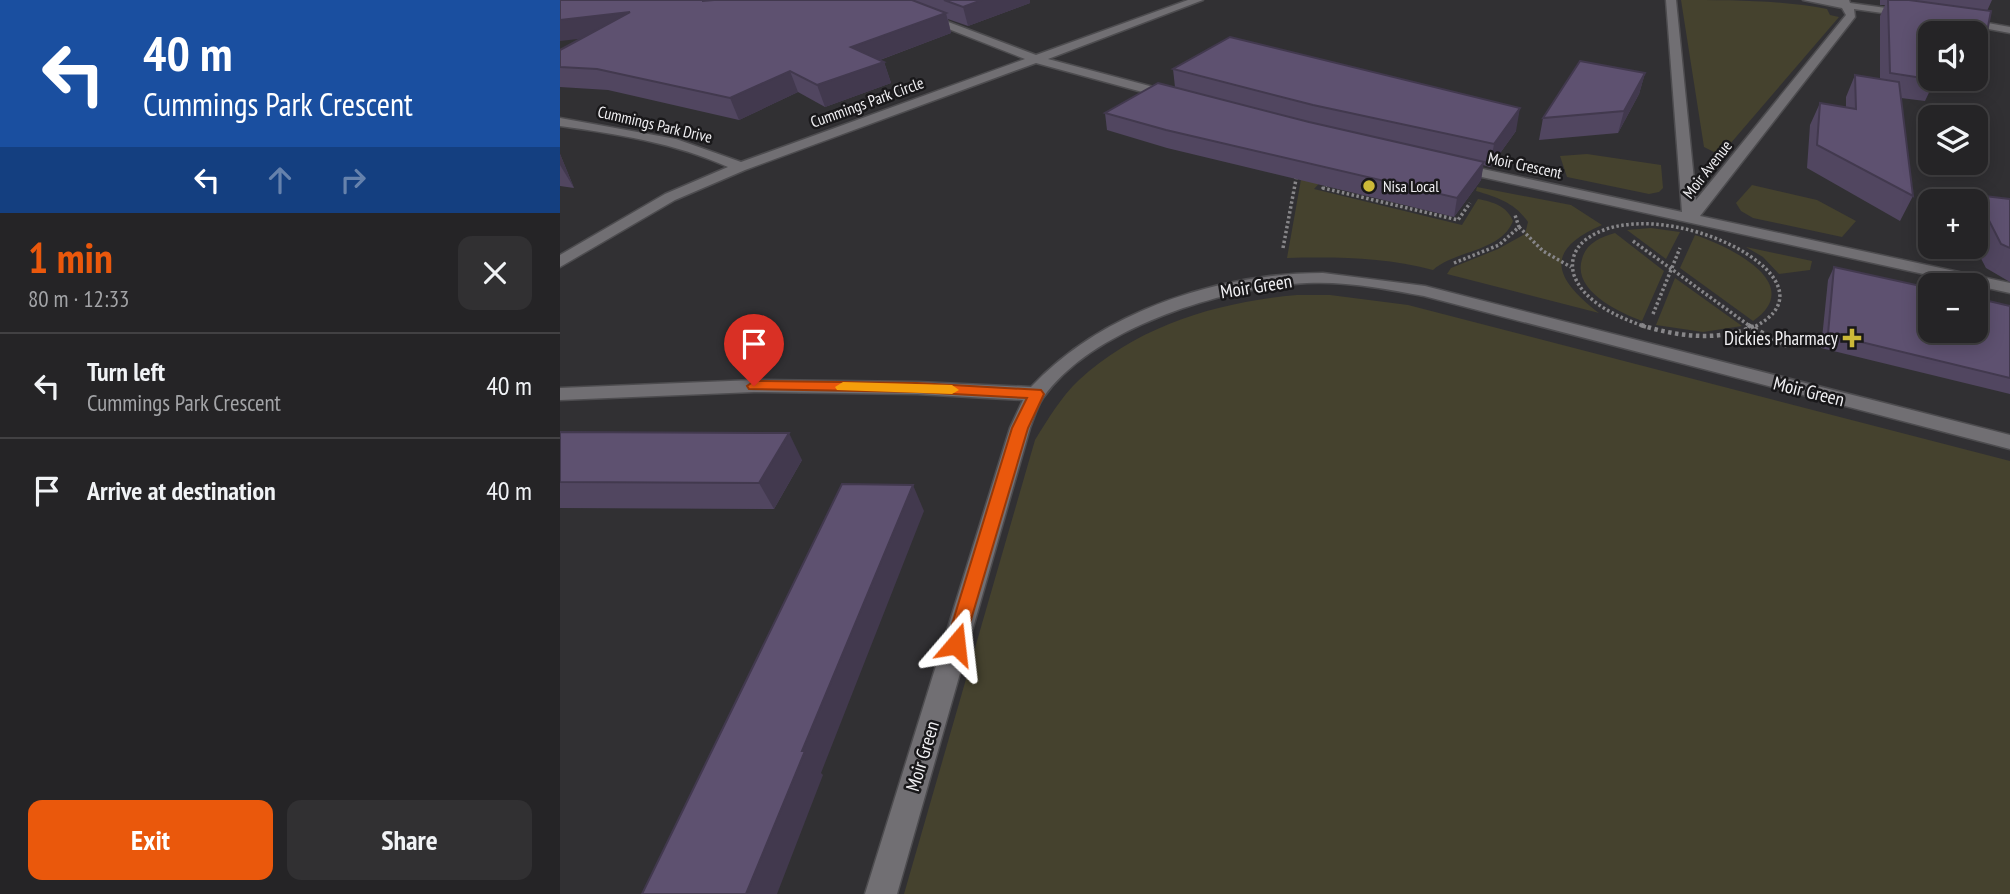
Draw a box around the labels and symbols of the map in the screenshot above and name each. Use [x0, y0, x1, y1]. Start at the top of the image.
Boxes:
street label: Cummings Park Circle [808, 72, 926, 132]
street label: Cummings Park Drive [596, 101, 714, 147]
street label: Moir Avenue [1678, 136, 1736, 202]
street label: Moir Crescent [1486, 147, 1564, 183]
place label: Nisa Local [1383, 176, 1439, 196]
marker: Nisa Local [1361, 178, 1377, 194]
street label: Moir Green [1219, 269, 1293, 303]
pin [724, 314, 784, 386]
place label: Dickies Pharmacy [1724, 326, 1839, 350]
marker: Dickies Pharmacy [1844, 330, 1860, 346]
street label: Moir Green [1771, 371, 1847, 411]
position arrow [919, 607, 993, 681]
street label: Moir Green [900, 718, 944, 794]

